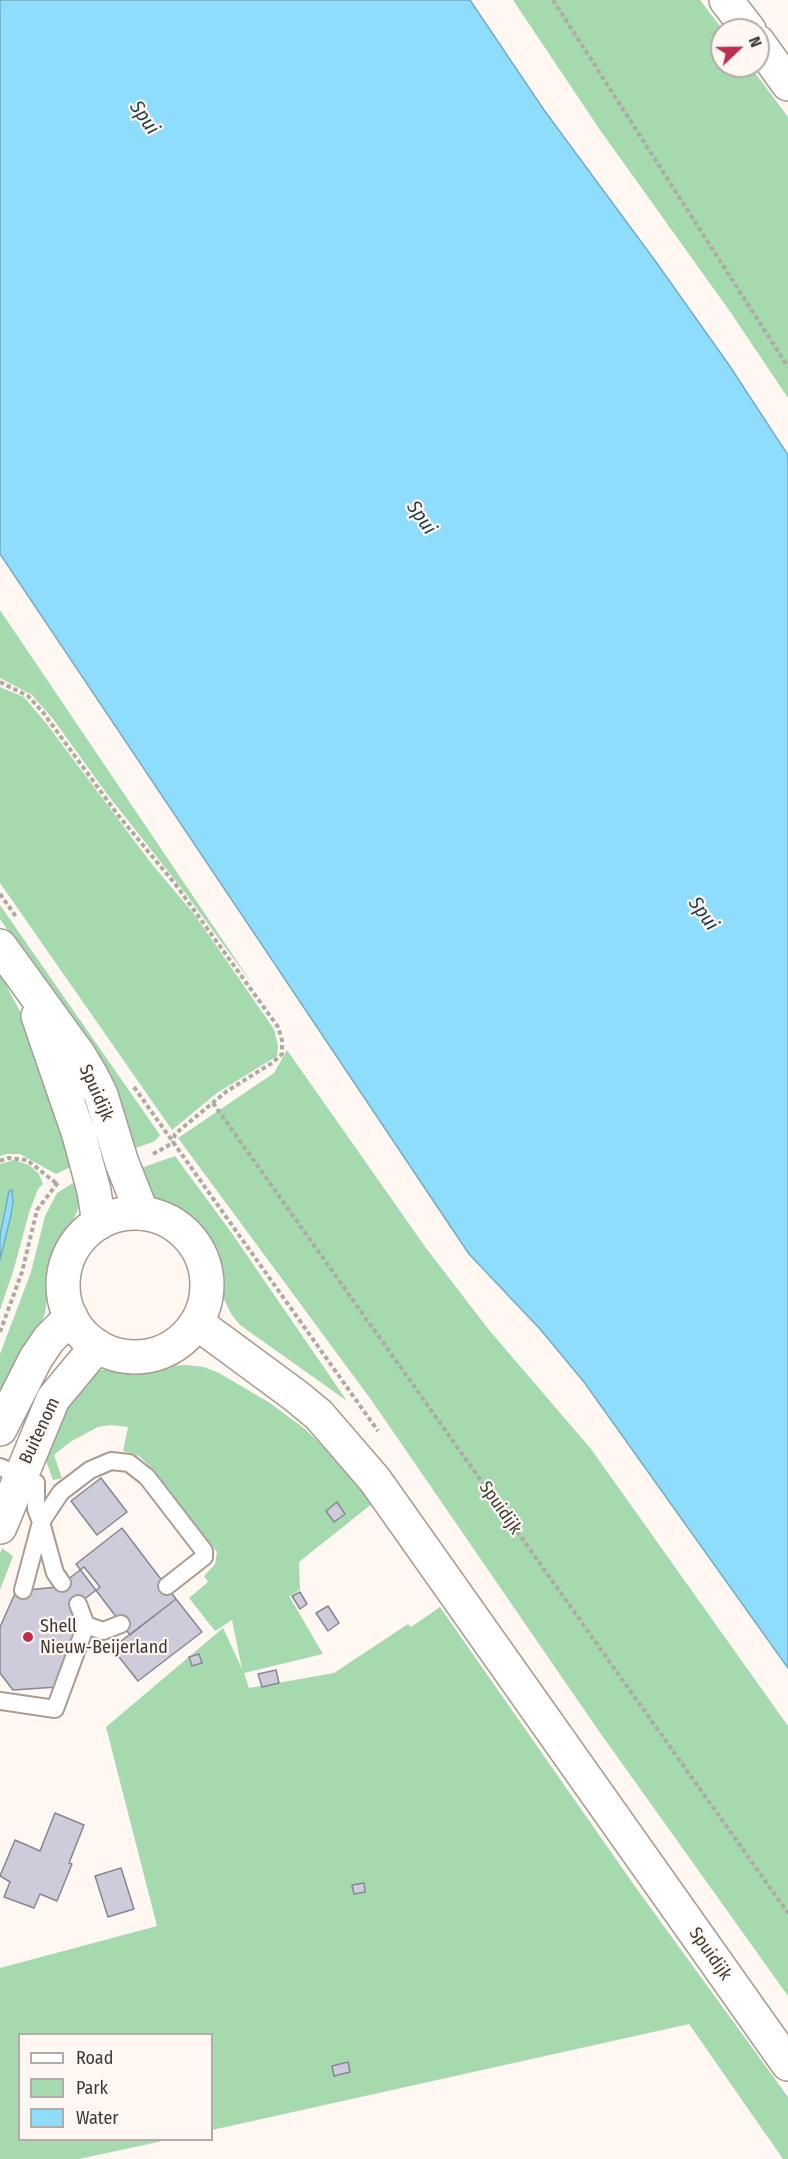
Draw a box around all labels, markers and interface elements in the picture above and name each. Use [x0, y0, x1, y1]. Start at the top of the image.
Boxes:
north arrow [710, 18, 770, 78]
text: N [745, 34, 766, 50]
water label: Spui [124, 96, 164, 140]
water label: Spui [401, 496, 441, 540]
water label: Spui [683, 892, 723, 936]
street label: Spuidijk [74, 1061, 118, 1125]
street label: Buitenom [15, 1394, 65, 1468]
street label: Spuidijk [474, 1477, 526, 1539]
place label: Shell Nieuw-Beijerland [40, 1616, 168, 1658]
marker: Shell Nieuw-Beijerland [21, 1630, 35, 1644]
street label: Spuidijk [684, 1923, 736, 1985]
legend [18, 2033, 213, 2141]
text: Road [76, 2047, 113, 2069]
text: Park [76, 2077, 108, 2099]
text: Water [76, 2107, 119, 2129]

